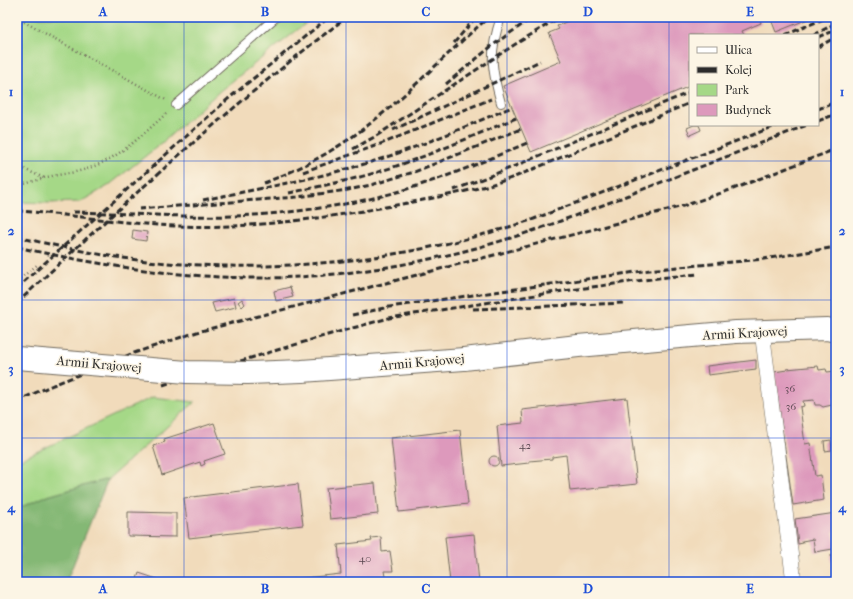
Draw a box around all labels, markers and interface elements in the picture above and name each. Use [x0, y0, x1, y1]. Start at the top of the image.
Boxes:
text: A [98, 4, 108, 19]
text: B [261, 4, 270, 19]
text: C [422, 4, 431, 19]
text: D [583, 4, 593, 19]
text: E [746, 4, 754, 19]
legend [689, 34, 819, 126]
text: Ulica [725, 43, 752, 57]
text: Kolej [725, 63, 752, 77]
text: Park [725, 83, 750, 97]
text: 1 [9, 84, 14, 99]
text: 1 [840, 84, 845, 99]
text: Budynek [725, 103, 772, 117]
text: 2 [8, 223, 15, 238]
text: 2 [839, 223, 846, 238]
street label: Armii Krajowej [701, 323, 788, 343]
street label: Armii Krajowej [378, 351, 465, 373]
street label: Armii Krajowej [55, 353, 142, 375]
text: 3 [8, 361, 14, 377]
text: 3 [839, 361, 845, 377]
house number: 36 [785, 382, 795, 395]
house number: 36 [786, 400, 796, 413]
house number: 42 [519, 439, 531, 452]
text: 4 [6, 500, 16, 516]
text: 4 [837, 500, 847, 516]
house number: 40 [359, 552, 371, 565]
text: A [98, 581, 108, 596]
text: B [261, 581, 270, 596]
text: C [422, 581, 431, 596]
text: D [583, 581, 593, 596]
text: E [746, 581, 754, 596]

